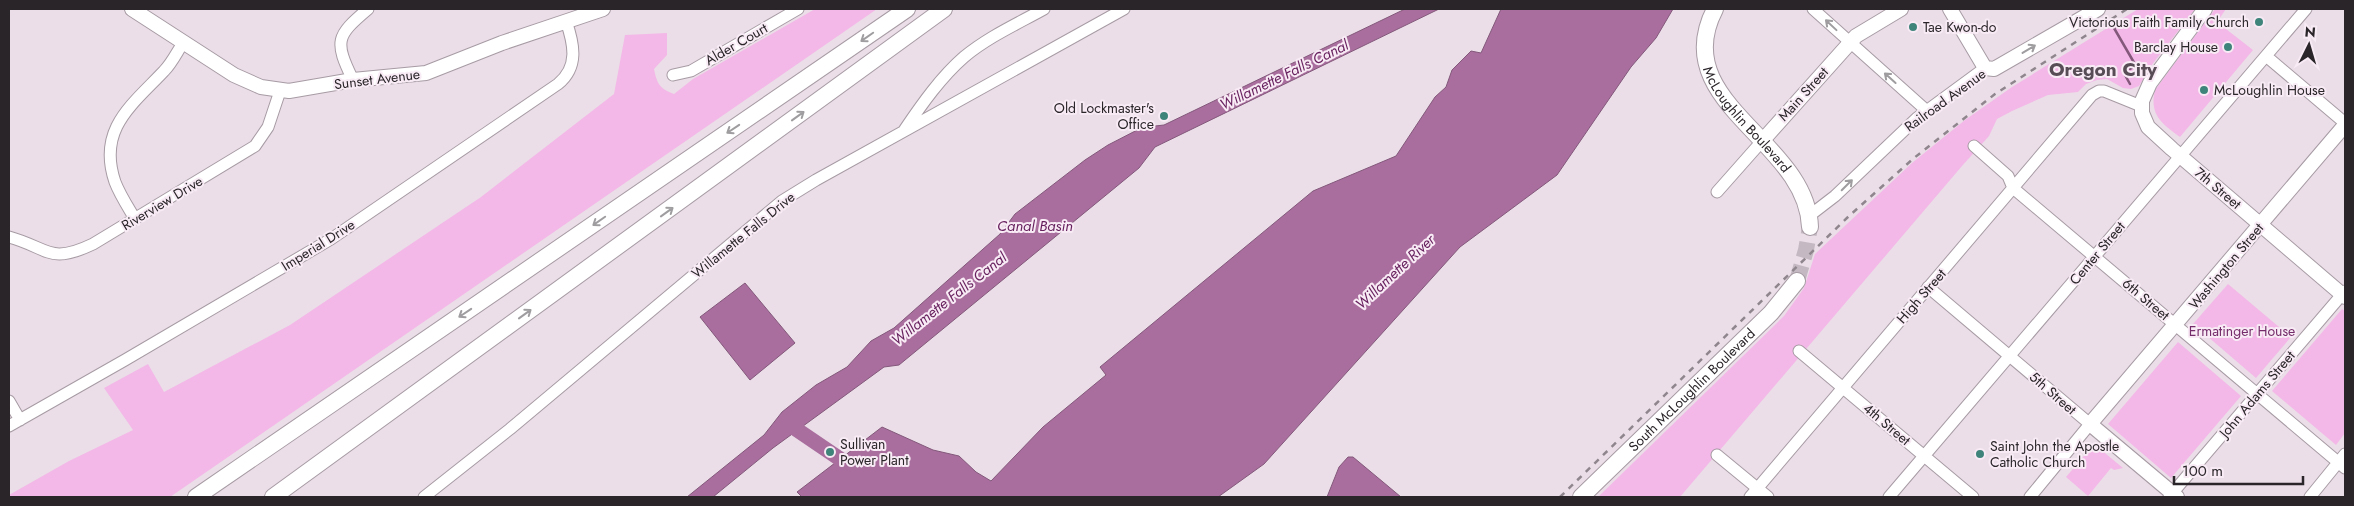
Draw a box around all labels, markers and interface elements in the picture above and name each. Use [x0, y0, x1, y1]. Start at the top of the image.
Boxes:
place label: Victorious Faith Family Church [2069, 12, 2249, 32]
marker: Victorious Faith Family Church [2253, 16, 2265, 28]
place label: Tae Kwon-do [1923, 17, 1997, 37]
street label: Alder Court [701, 18, 772, 70]
one-way arrow [1825, 19, 1838, 31]
north arrow [2284, 20, 2334, 70]
marker: Tae Kwon-do [1907, 21, 1919, 33]
text: N [2304, 22, 2317, 42]
one-way arrow [860, 32, 874, 42]
water label: Willamette Falls Canal [1216, 34, 1353, 116]
place label: Barclay House [2134, 37, 2218, 57]
marker: Barclay House [2222, 41, 2234, 53]
one-way arrow [2021, 44, 2035, 54]
district label: Oregon City [2049, 56, 2158, 83]
street label: Main Street [1773, 62, 1833, 125]
street label: Sunset Avenue [333, 64, 421, 94]
street label: McLoughlin Boulevard [1698, 64, 1796, 177]
street label: Railroad Avenue [1900, 64, 1990, 136]
one-way arrow [1884, 73, 1897, 84]
place label: McLoughlin House [2214, 80, 2325, 100]
marker: McLoughlin House [2198, 84, 2210, 96]
place label: Old Lockmaster's Office [1054, 98, 1154, 134]
marker: Old Lockmaster's Office [1158, 110, 1170, 122]
one-way arrow [791, 111, 805, 121]
one-way arrow [726, 124, 740, 134]
street label: 7th Street [2190, 162, 2246, 214]
street label: Riverview Drive [118, 171, 206, 235]
one-way arrow [1840, 179, 1853, 191]
street label: Willamette Falls Drive [687, 187, 799, 283]
one-way arrow [659, 206, 673, 217]
street label: Imperial Drive [277, 214, 359, 276]
water label: Canal Basin [997, 215, 1073, 237]
one-way arrow [592, 216, 606, 226]
street label: Center Street [2065, 217, 2130, 289]
street label: Washington Street [2184, 218, 2268, 313]
water label: Willamette River [1350, 229, 1440, 315]
water label: Willamette Falls Canal [887, 247, 1012, 351]
street label: High Street [1892, 264, 1951, 328]
street label: 6th Street [2118, 273, 2175, 325]
one-way arrow [458, 307, 472, 318]
one-way arrow [518, 309, 532, 319]
park label: Ermatinger House [2189, 321, 2295, 341]
street label: South McLoughlin Boulevard [1624, 324, 1759, 456]
street label: John Adams Street [2213, 346, 2300, 443]
street label: 5th Street [2025, 367, 2081, 419]
street label: 4th Street [1859, 398, 1916, 450]
place label: Sullivan Power Plant [840, 434, 909, 470]
place label: Saint John the Apostle Catholic Church [1990, 436, 2119, 472]
marker: Sullivan Power Plant [824, 446, 836, 458]
marker: Saint John the Apostle Catholic Church [1974, 448, 1986, 460]
scale bar [2174, 454, 2303, 486]
text: 100 m [2182, 460, 2223, 482]

